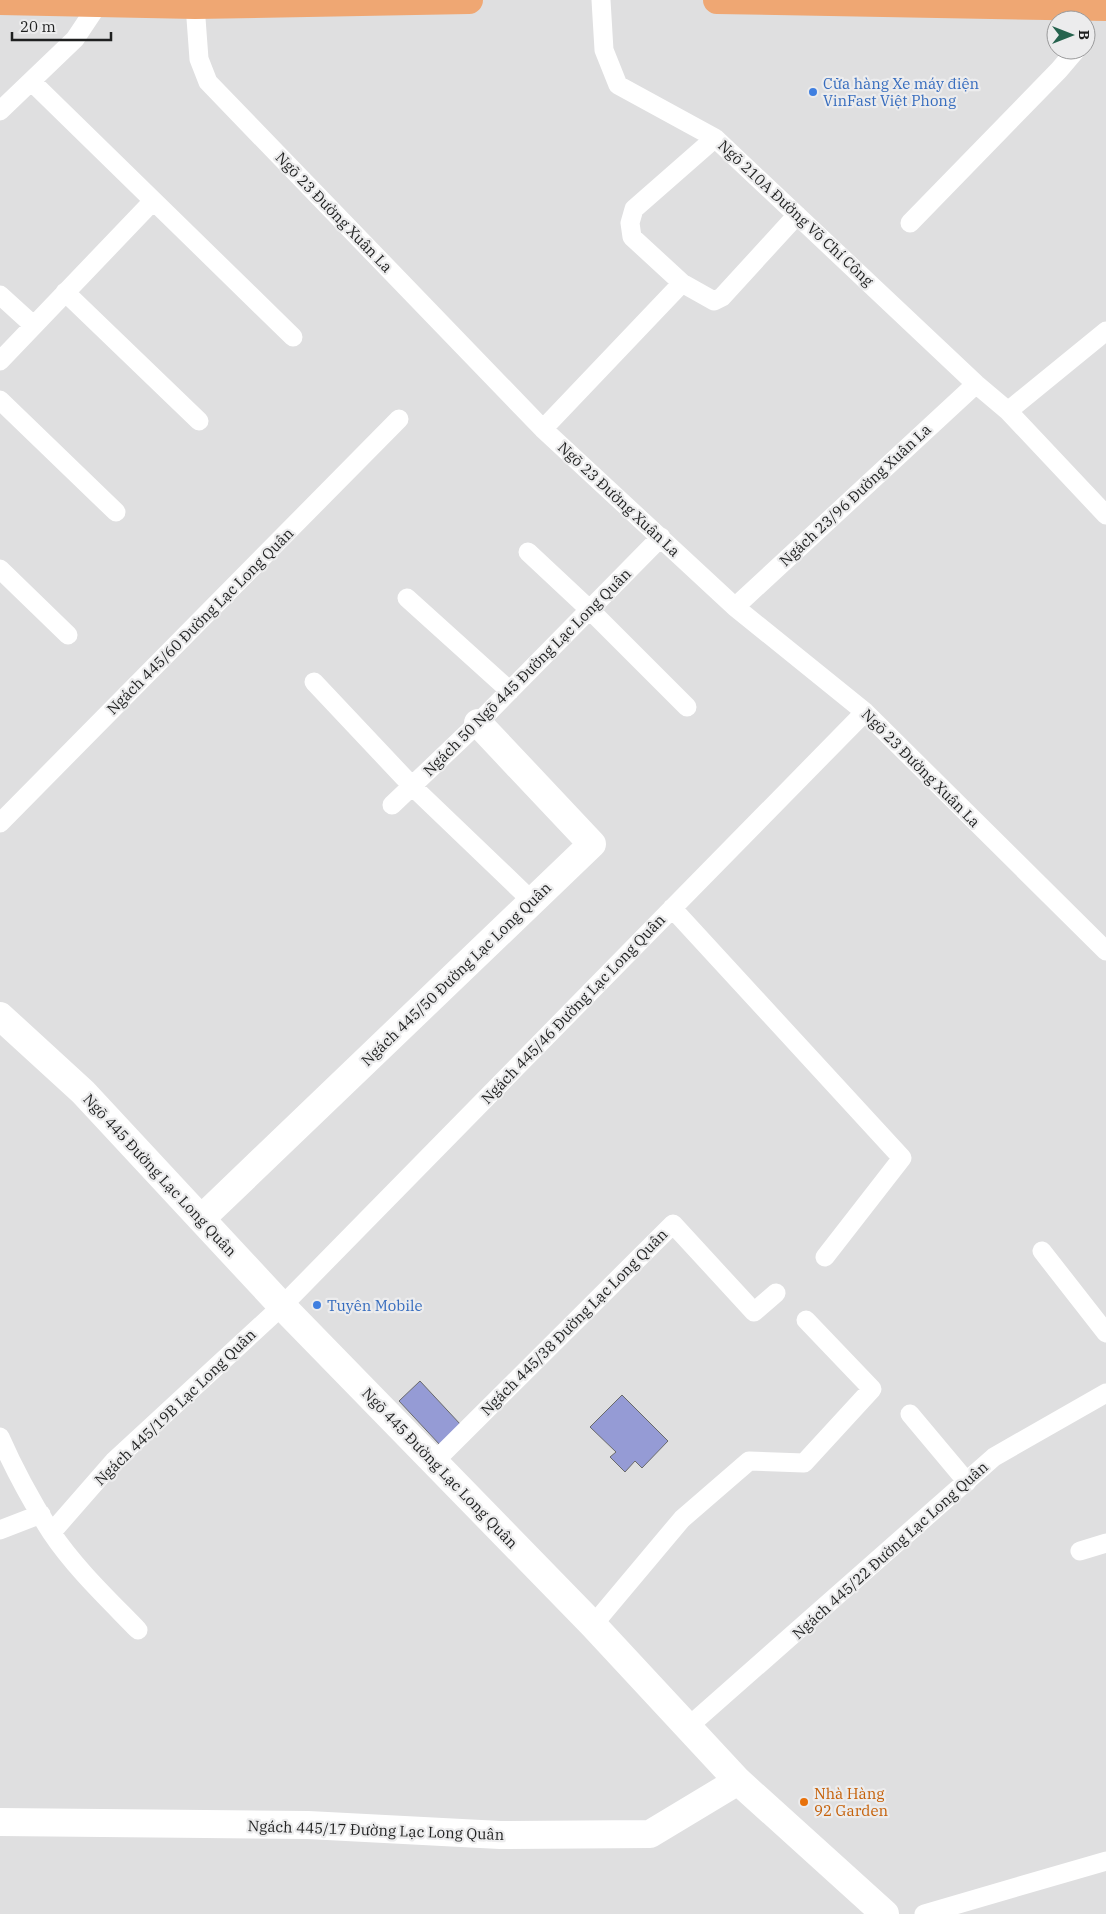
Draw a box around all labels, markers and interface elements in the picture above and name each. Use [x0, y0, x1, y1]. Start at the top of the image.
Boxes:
scale bar [12, 10, 111, 42]
north arrow [1046, 10, 1096, 60]
text: 20 m [20, 17, 56, 36]
text: B [1075, 30, 1093, 40]
place label: Cửa hàng Xe máy điện VinFast Việt Phong [823, 74, 979, 110]
marker: Cửa hàng Xe máy điện VinFast Việt Phong [807, 86, 819, 98]
street label: Ngõ 210A Đường Võ Chí Công [714, 136, 878, 290]
street label: Ngõ 23 Đường Xuân La [272, 148, 396, 276]
street label: Ngách 23/96 Đường Xuân La [775, 420, 935, 570]
street label: Ngõ 23 Đường Xuân La [554, 438, 684, 560]
street label: Ngách 445/60 Đường Lạc Long Quân [103, 523, 298, 718]
street label: Ngách 50 Ngõ 445 Đường Lạc Long Quân [419, 564, 635, 780]
street label: Ngõ 23 Đường Xuân La [858, 705, 984, 831]
street label: Ngách 445/50 Đường Lạc Long Quân [357, 878, 555, 1070]
street label: Ngách 445/46 Đường Lạc Long Quân [477, 910, 669, 1108]
street label: Ngõ 445 Đường Lạc Long Quân [79, 1089, 241, 1261]
street label: Ngách 445/38 Đường Lạc Long Quân [477, 1224, 672, 1419]
place label: Tuyên Mobile [327, 1296, 423, 1315]
marker: Tuyên Mobile [311, 1299, 323, 1311]
street label: Ngách 445/19B Lạc Long Quân [90, 1324, 260, 1489]
street label: Ngõ 445 Đường Lạc Long Quân [358, 1384, 522, 1553]
street label: Ngách 445/22 Đường Lạc Long Quân [788, 1457, 992, 1643]
place label: Nhà Hàng 92 Garden [814, 1784, 888, 1820]
marker: Nhà Hàng 92 Garden [798, 1796, 810, 1808]
street label: Ngách 445/17 Đường Lạc Long Quân [247, 1816, 505, 1844]

